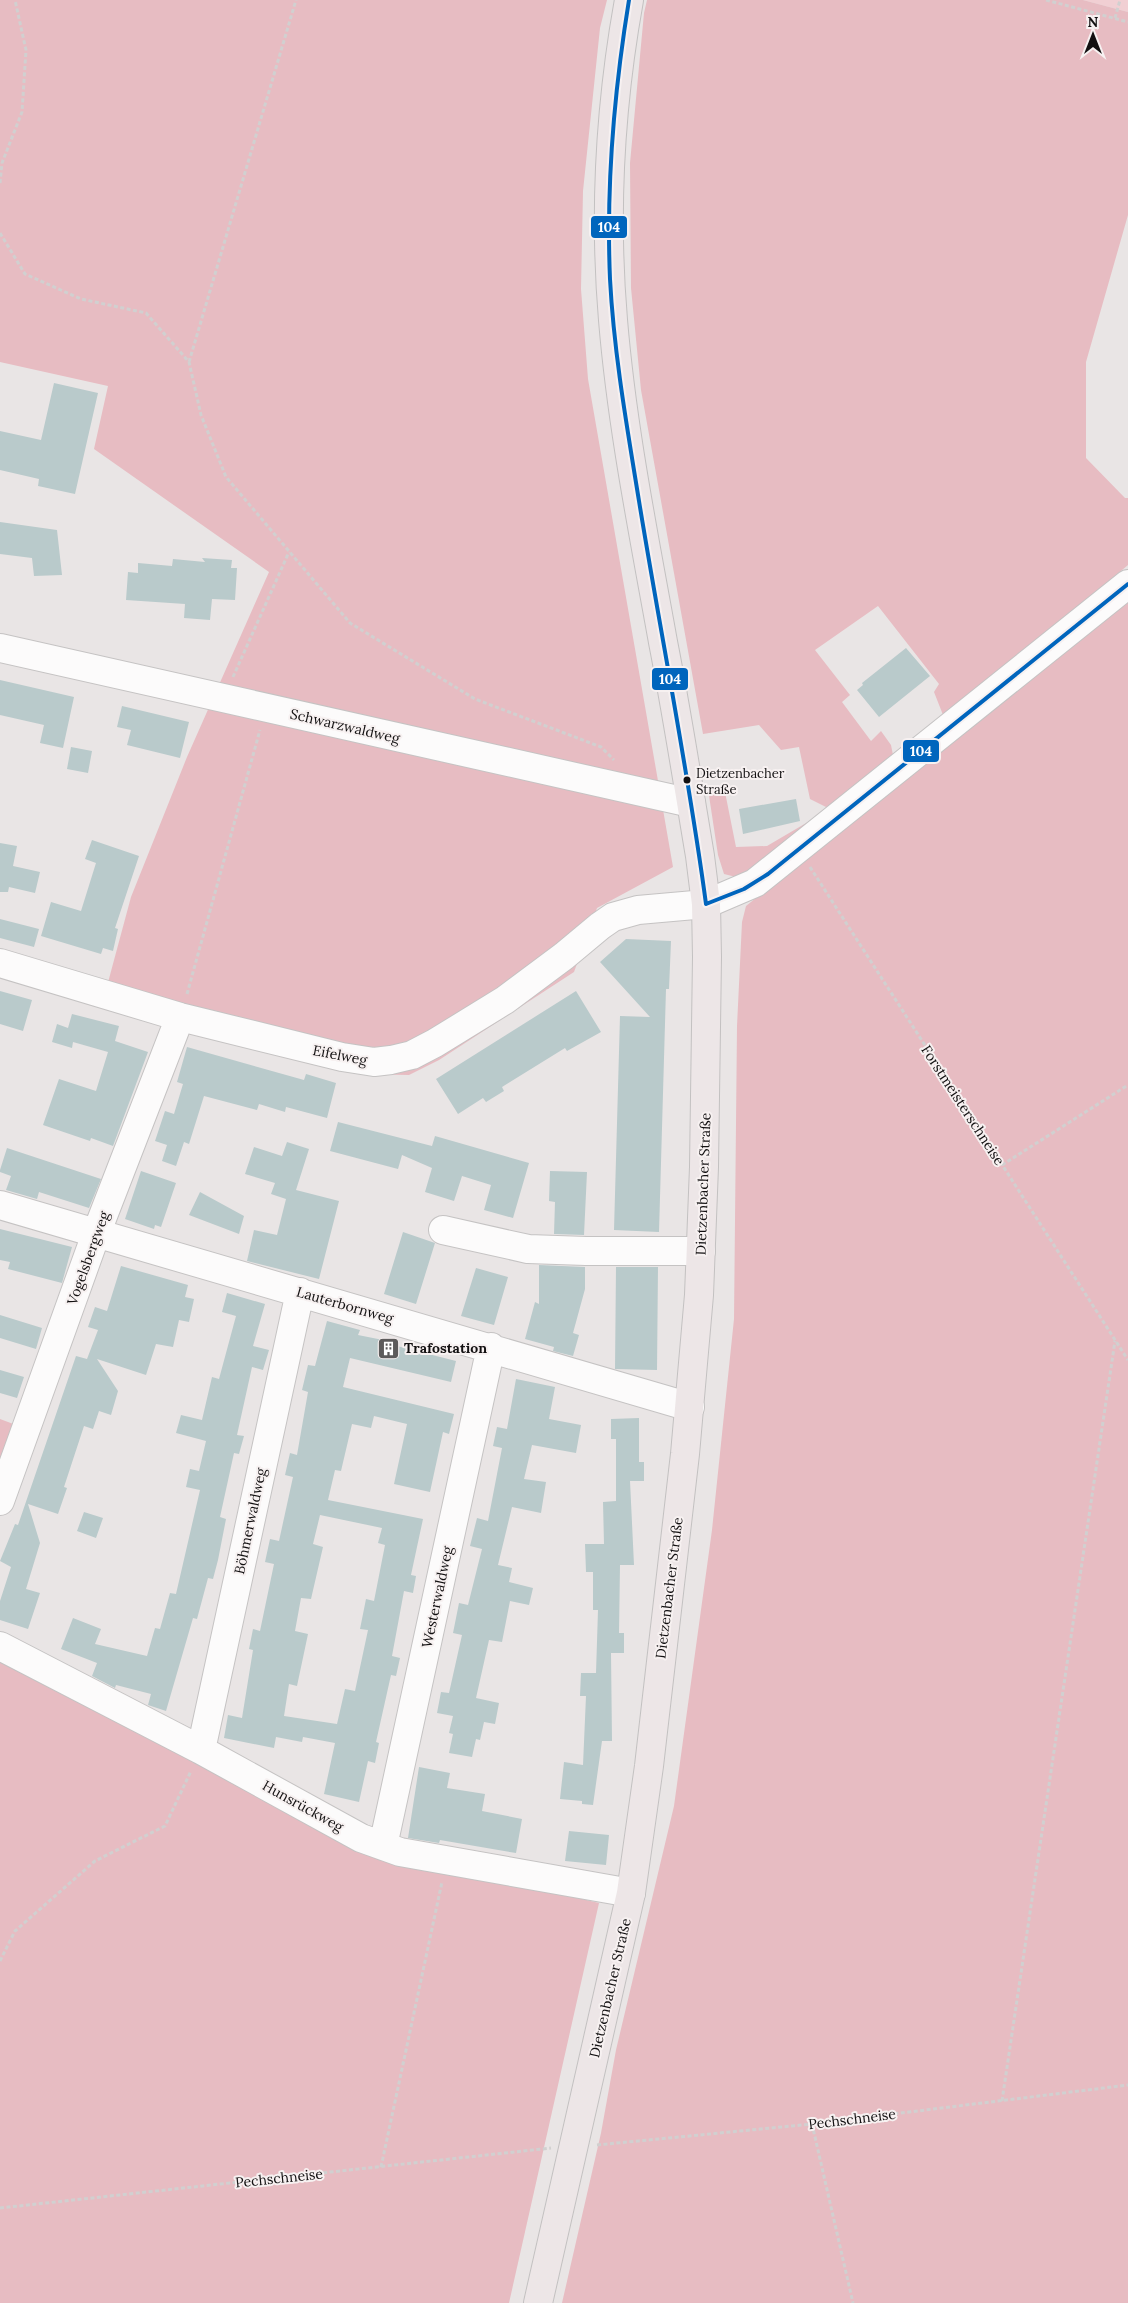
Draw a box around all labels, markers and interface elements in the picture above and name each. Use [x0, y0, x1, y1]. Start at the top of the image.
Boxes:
north arrow [1068, 10, 1118, 60]
text: N [1088, 13, 1099, 31]
line badge: 104 [590, 215, 628, 239]
text: 104 [598, 218, 620, 236]
line badge: 104 [651, 667, 689, 691]
text: 104 [659, 670, 681, 688]
street label: Schwarzwaldweg [288, 705, 402, 747]
line badge: 104 [902, 739, 940, 763]
text: 104 [910, 742, 932, 760]
place label: Dietzenbacher Straße [696, 765, 785, 798]
marker: Dietzenbacher Straße [682, 775, 692, 785]
street label: Eifelweg [311, 1041, 369, 1069]
street label: Forstmeisterschneise [917, 1042, 1009, 1169]
street label: Dietzenbacher Straße [692, 1112, 714, 1256]
street label: Vogelsbergweg [62, 1208, 113, 1308]
street label: Lauterbornweg [294, 1283, 396, 1327]
building icon: Trafostation [376, 1336, 400, 1360]
place label: Trafostation [404, 1339, 487, 1357]
street label: Böhmerwaldweg [230, 1466, 270, 1576]
street label: Dietzenbacher Straße [651, 1516, 687, 1660]
street label: Westerwaldweg [417, 1544, 457, 1649]
street label: Hunsrückweg [259, 1776, 347, 1836]
street label: Dietzenbacher Straße [585, 1916, 635, 2059]
street label: Pechschneise [807, 2105, 897, 2133]
street label: Pechschneise [234, 2164, 324, 2192]

